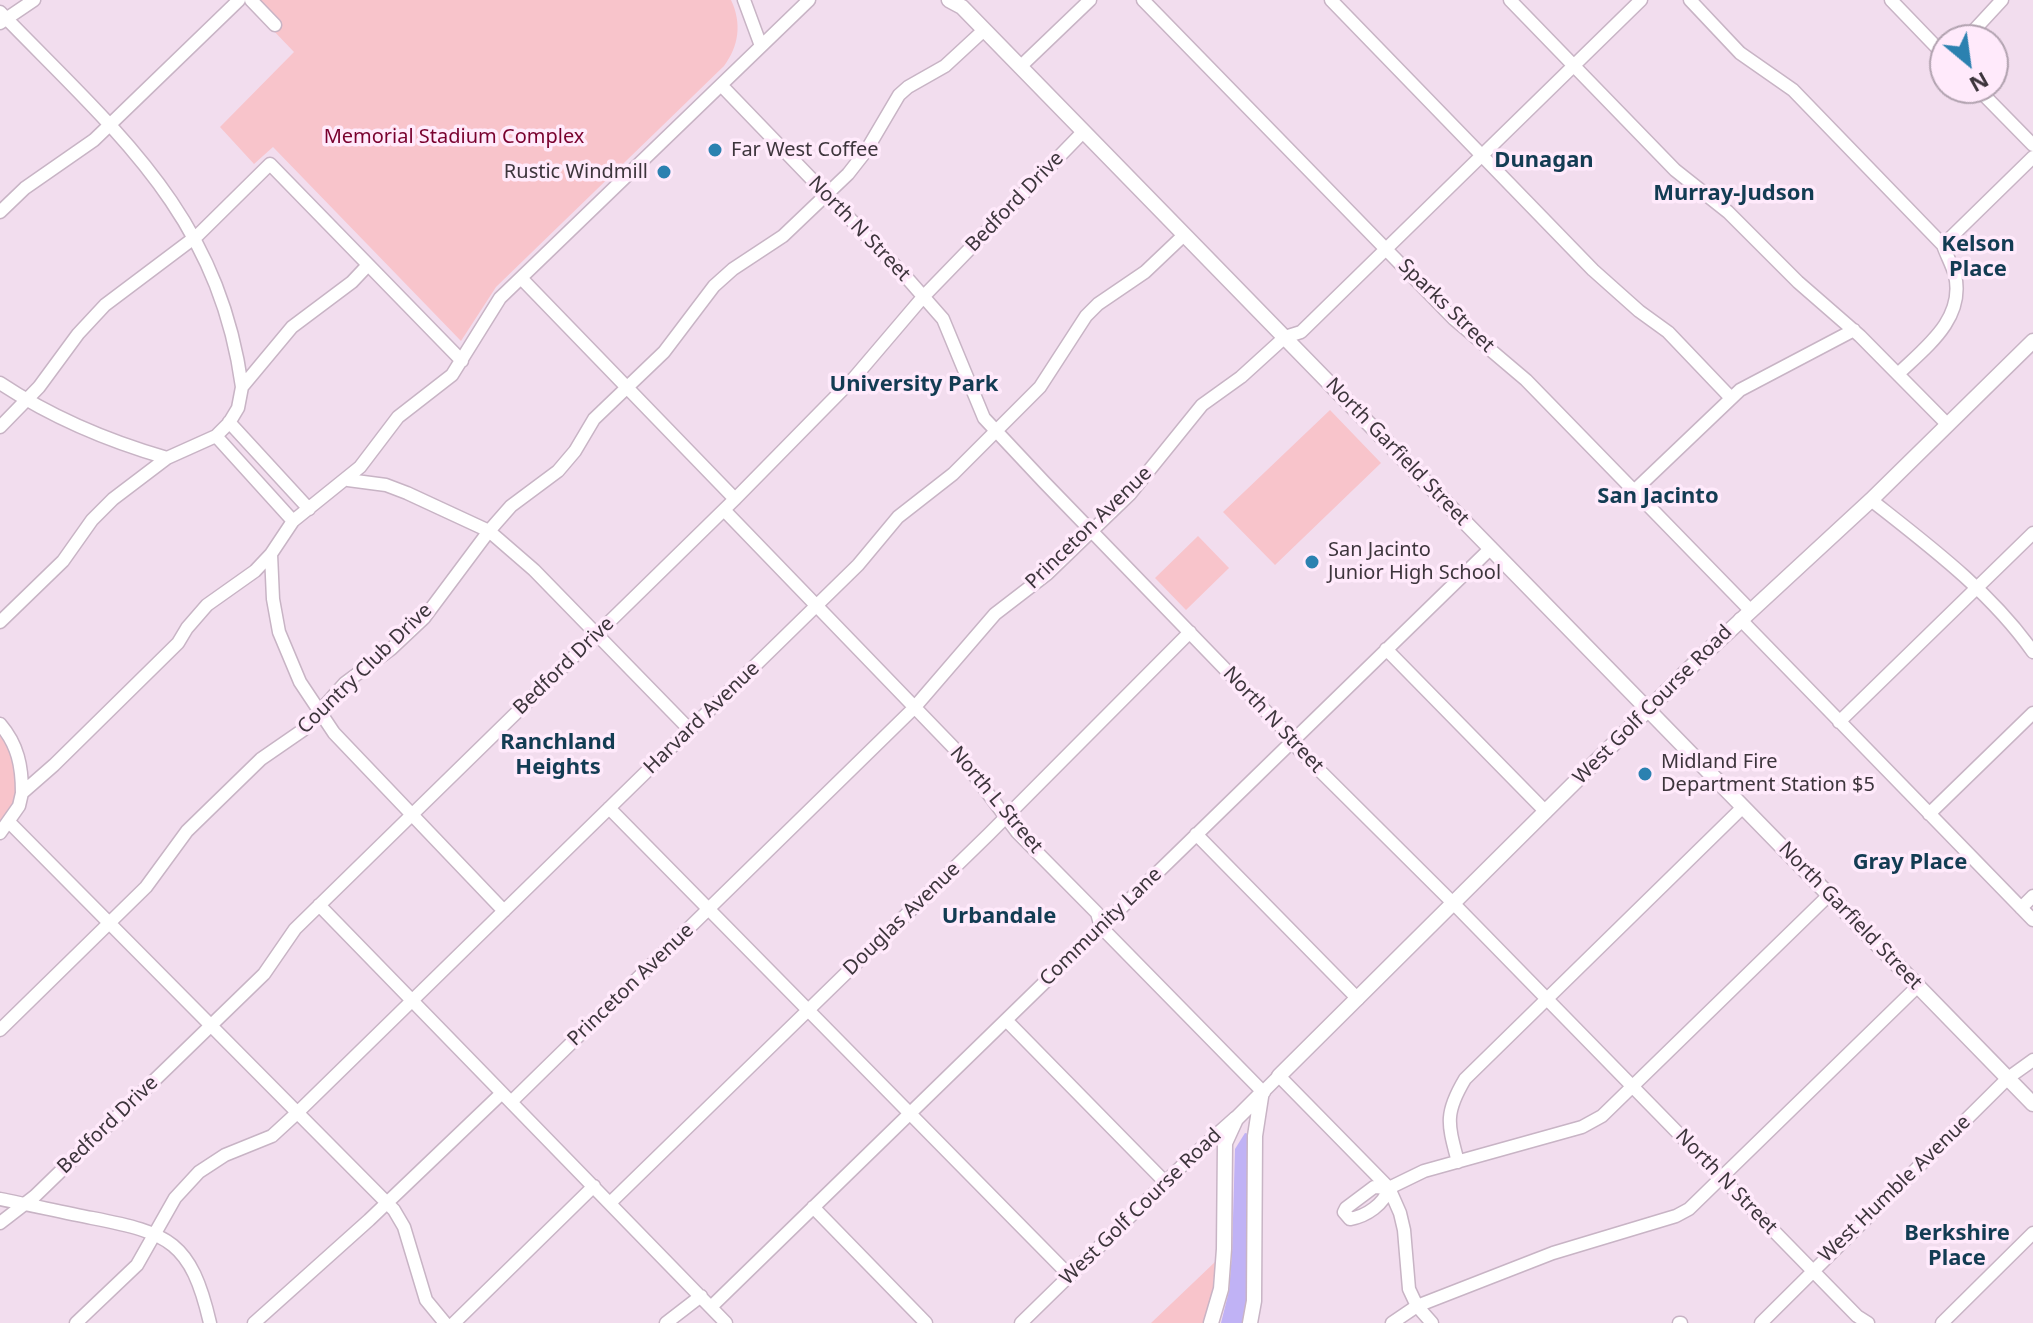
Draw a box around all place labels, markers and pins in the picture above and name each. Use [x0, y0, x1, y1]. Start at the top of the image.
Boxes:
place label: Far West Coffee [731, 138, 879, 162]
marker: Far West Coffee [706, 141, 724, 159]
place label: Rustic Windmill [504, 160, 648, 184]
marker: Rustic Windmill [655, 163, 673, 181]
place label: San Jacinto Junior High School [1328, 538, 1501, 585]
marker: San Jacinto Junior High School [1303, 553, 1321, 571]
place label: Midland Fire Department Station $5 [1661, 750, 1875, 797]
marker: Midland Fire Department Station $5 [1636, 765, 1654, 783]

